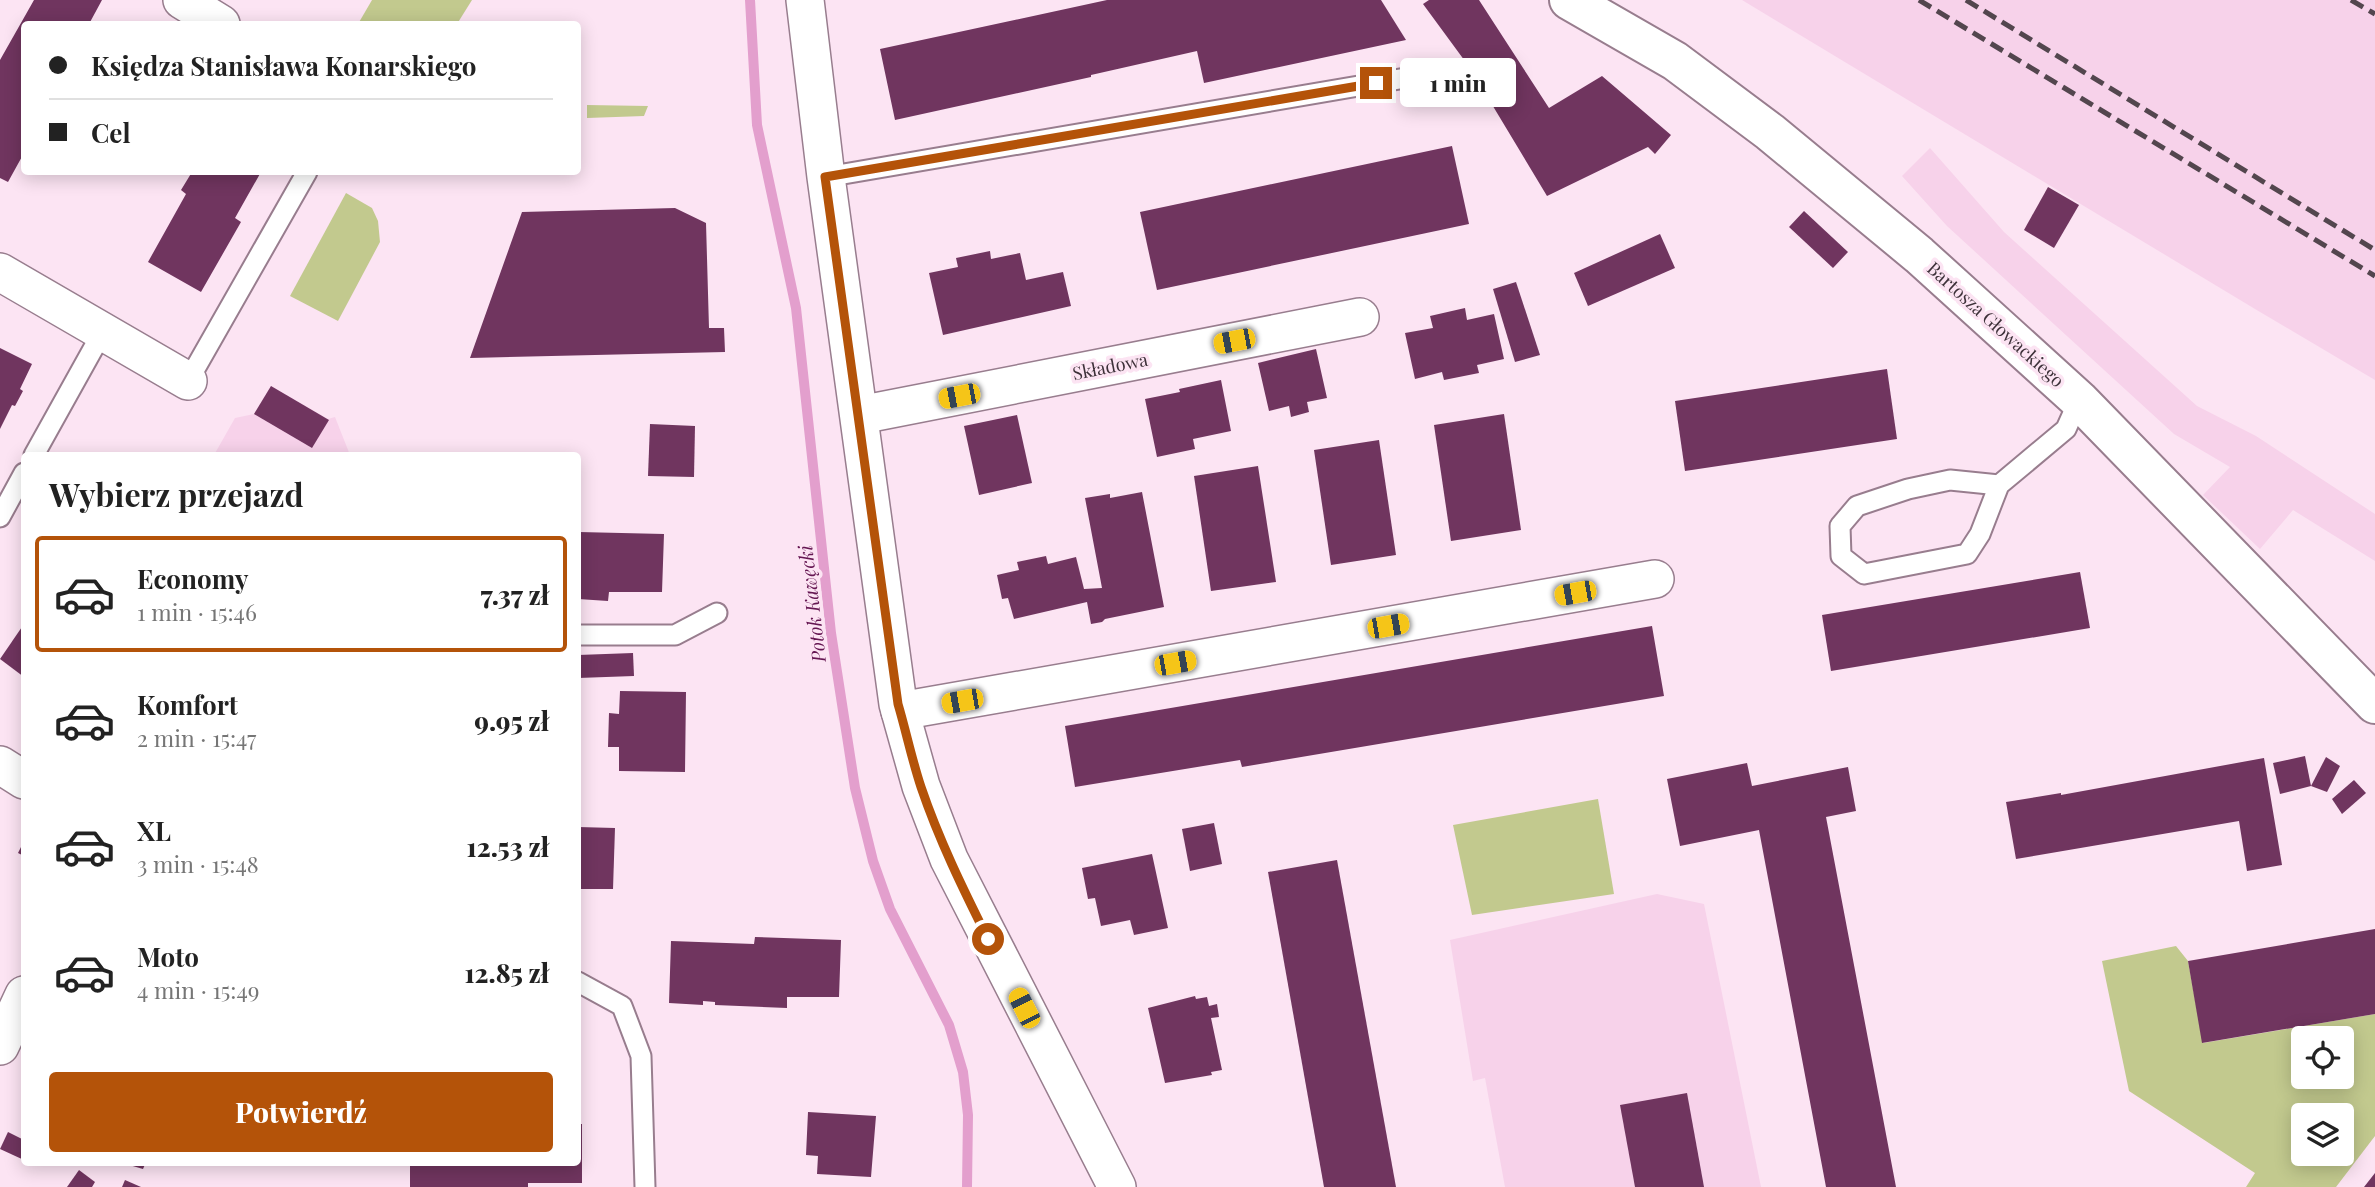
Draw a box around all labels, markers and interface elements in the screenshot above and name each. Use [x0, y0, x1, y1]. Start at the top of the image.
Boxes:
text: Księdza Stanisława Konarskiego [91, 48, 477, 83]
callout: 1 min [1400, 58, 1516, 108]
route end [1360, 67, 1392, 99]
text: 1 min [1430, 67, 1486, 98]
text: Cel [91, 115, 131, 150]
street label: Bartosza Głowackiego [1922, 256, 2070, 392]
car [1212, 327, 1257, 355]
street label: Składowa [1070, 347, 1150, 385]
car [937, 382, 982, 410]
text: Wybierz przejazd [49, 472, 304, 515]
water label: Potok Kawęcki [791, 543, 831, 665]
text: Economy [137, 561, 248, 596]
icon: car [53, 563, 116, 626]
text: 7.37 zł [480, 577, 549, 612]
car [1553, 579, 1598, 607]
text: 1 min · 15:46 [137, 596, 257, 627]
car [1366, 612, 1411, 640]
car [1153, 649, 1198, 677]
text: Komfort [137, 687, 238, 722]
car [940, 687, 985, 715]
icon: car [53, 689, 116, 752]
text: 9.95 zł [474, 703, 549, 738]
text: 2 min · 15:47 [137, 722, 256, 753]
text: XL [137, 813, 171, 848]
icon: car [53, 815, 116, 878]
text: 12.53 zł [467, 829, 549, 864]
text: 3 min · 15:48 [137, 848, 259, 879]
route start [972, 923, 1004, 955]
text: Moto [137, 939, 199, 974]
icon: car [53, 941, 116, 1004]
text: 12.85 zł [464, 955, 549, 990]
text: 4 min · 15:49 [137, 974, 259, 1005]
car [1006, 985, 1043, 1031]
map controls [2291, 1026, 2354, 1166]
button: locate [2291, 1026, 2354, 1089]
button: Potwierdź [49, 1072, 553, 1152]
button: layers [2291, 1103, 2354, 1166]

